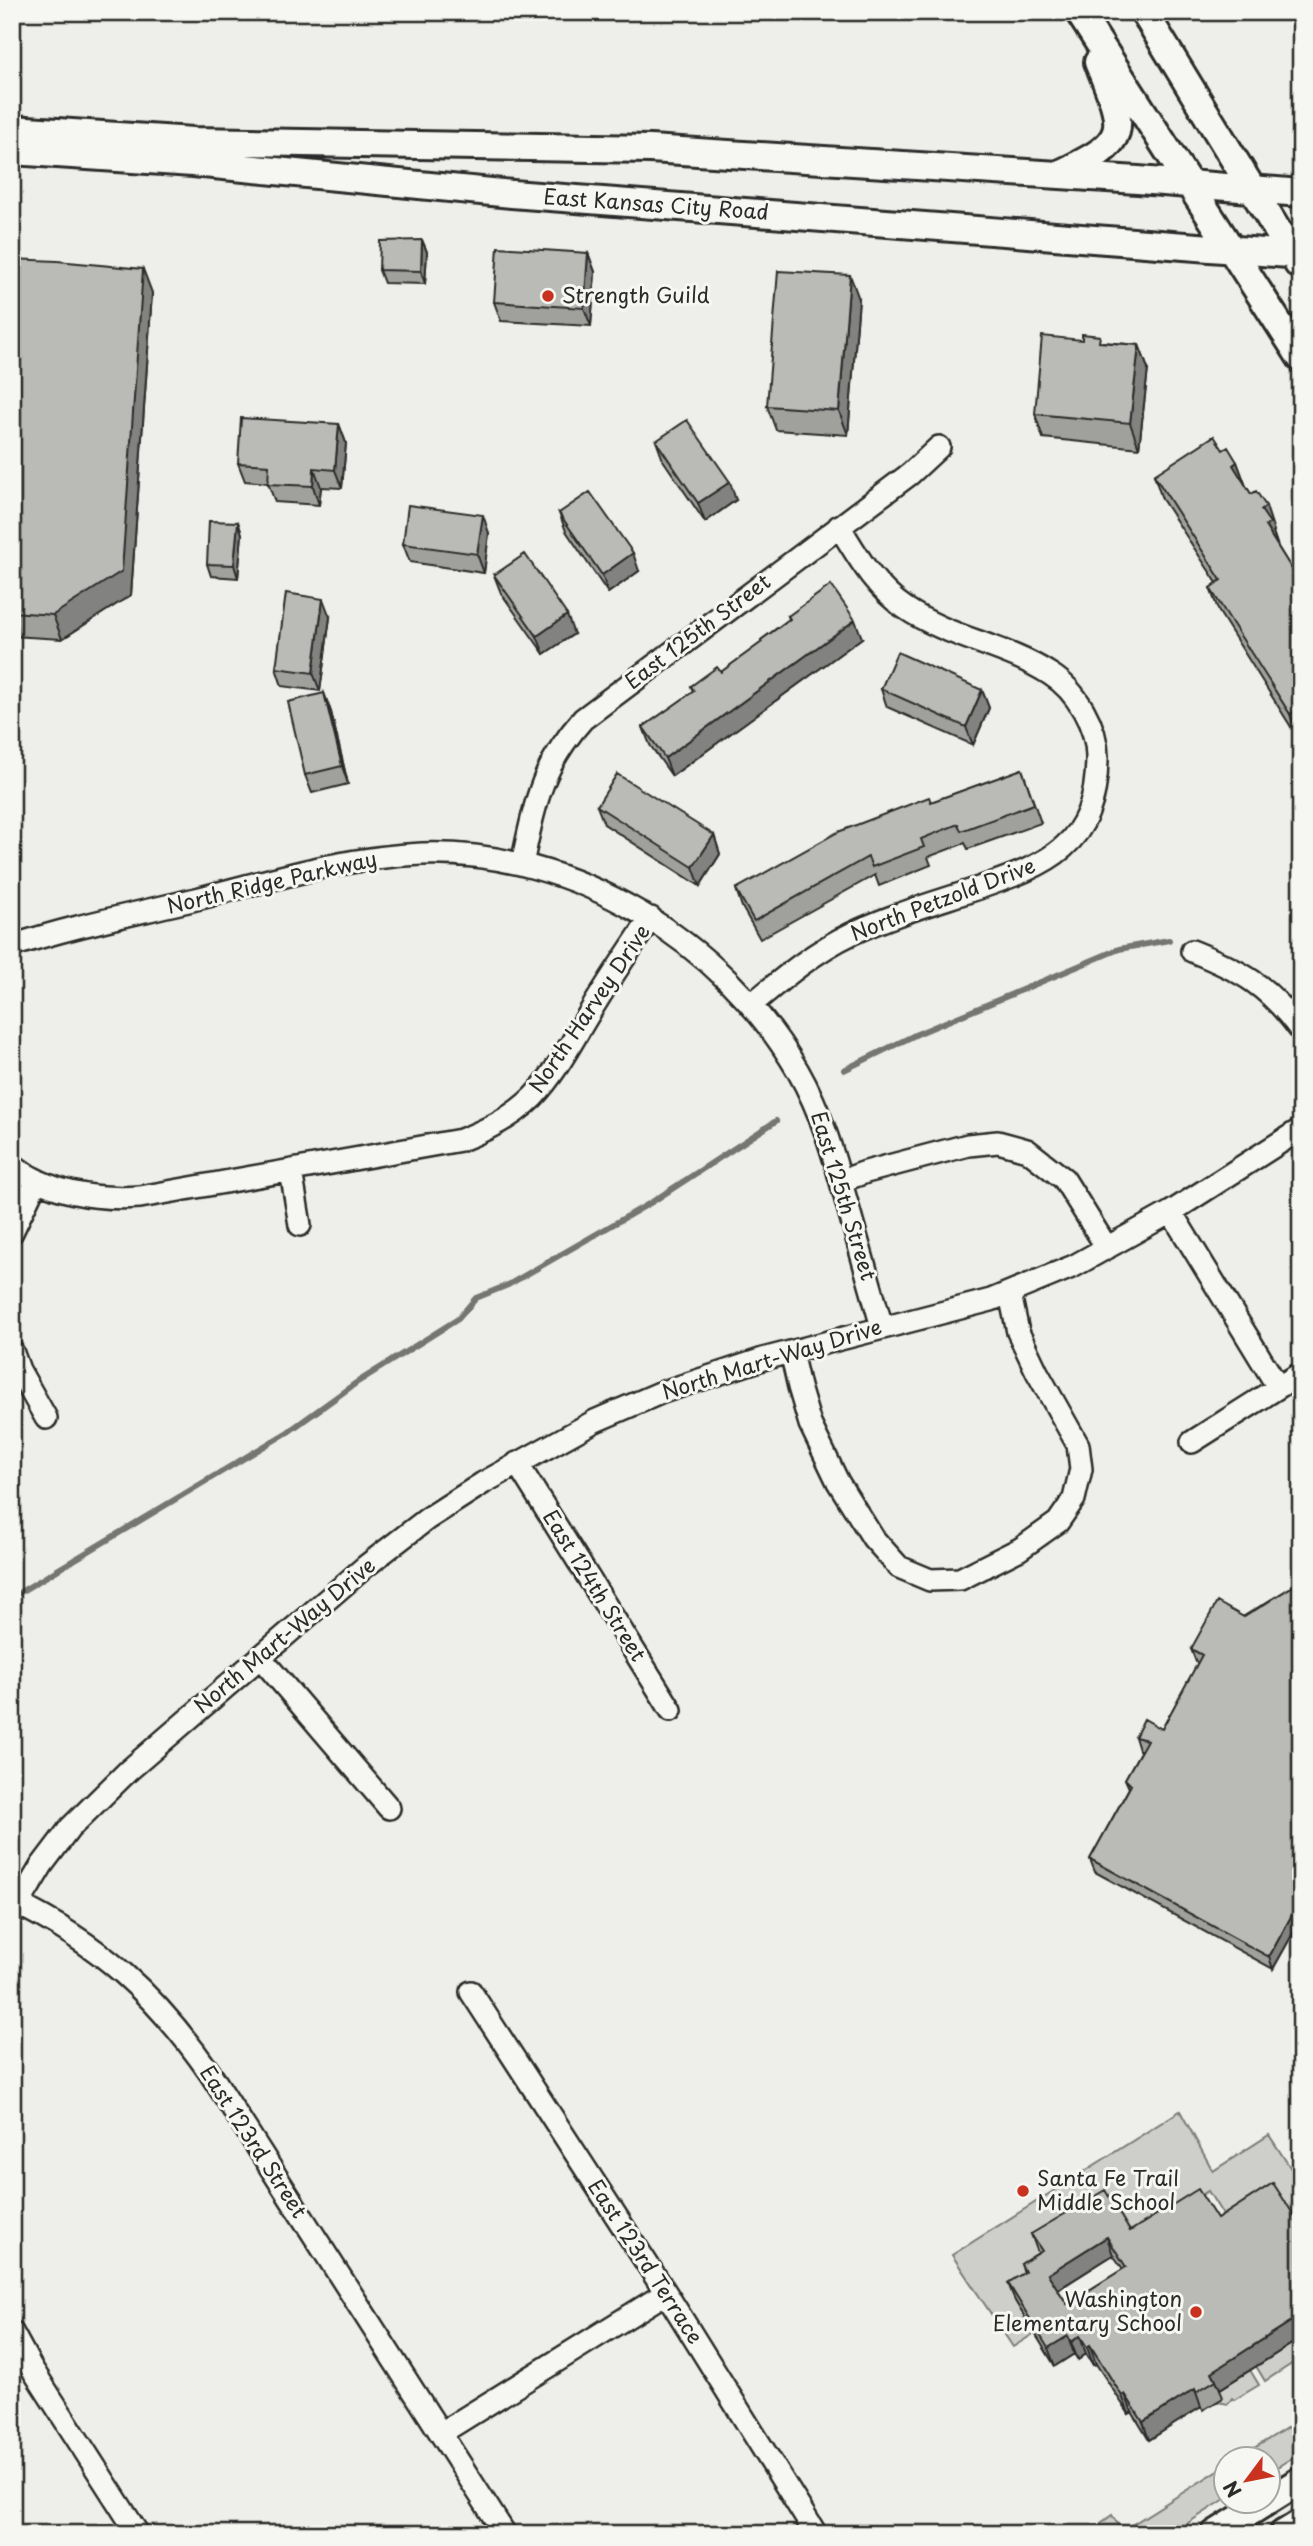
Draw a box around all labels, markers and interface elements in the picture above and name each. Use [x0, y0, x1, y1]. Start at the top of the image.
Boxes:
street label: East Kansas City Road [542, 179, 770, 227]
place label: Strength Guild [562, 278, 710, 310]
marker: Strength Guild [540, 288, 556, 304]
street label: East 125th Street [617, 565, 776, 696]
street label: North Ridge Parkway [163, 841, 380, 921]
street label: North Petzold Drive [845, 848, 1039, 948]
street label: North Harvey Drive [520, 917, 657, 1099]
street label: East 125th Street [804, 1107, 886, 1284]
street label: North Mart-Way Drive [658, 1309, 885, 1407]
street label: East 124th Street [536, 1503, 655, 1667]
street label: North Mart-Way Drive [186, 1549, 381, 1720]
street label: East 123rd Street [193, 2058, 316, 2224]
place label: Santa Fe Trail Middle School [1037, 2161, 1179, 2217]
street label: East 123rd Terrace [581, 2172, 712, 2350]
marker: Santa Fe Trail Middle School [1015, 2183, 1031, 2199]
place label: Washington Elementary School [993, 2282, 1182, 2338]
marker: Washington Elementary School [1188, 2304, 1204, 2320]
north arrow [1212, 2444, 1282, 2514]
text: N [1216, 2476, 1248, 2503]

